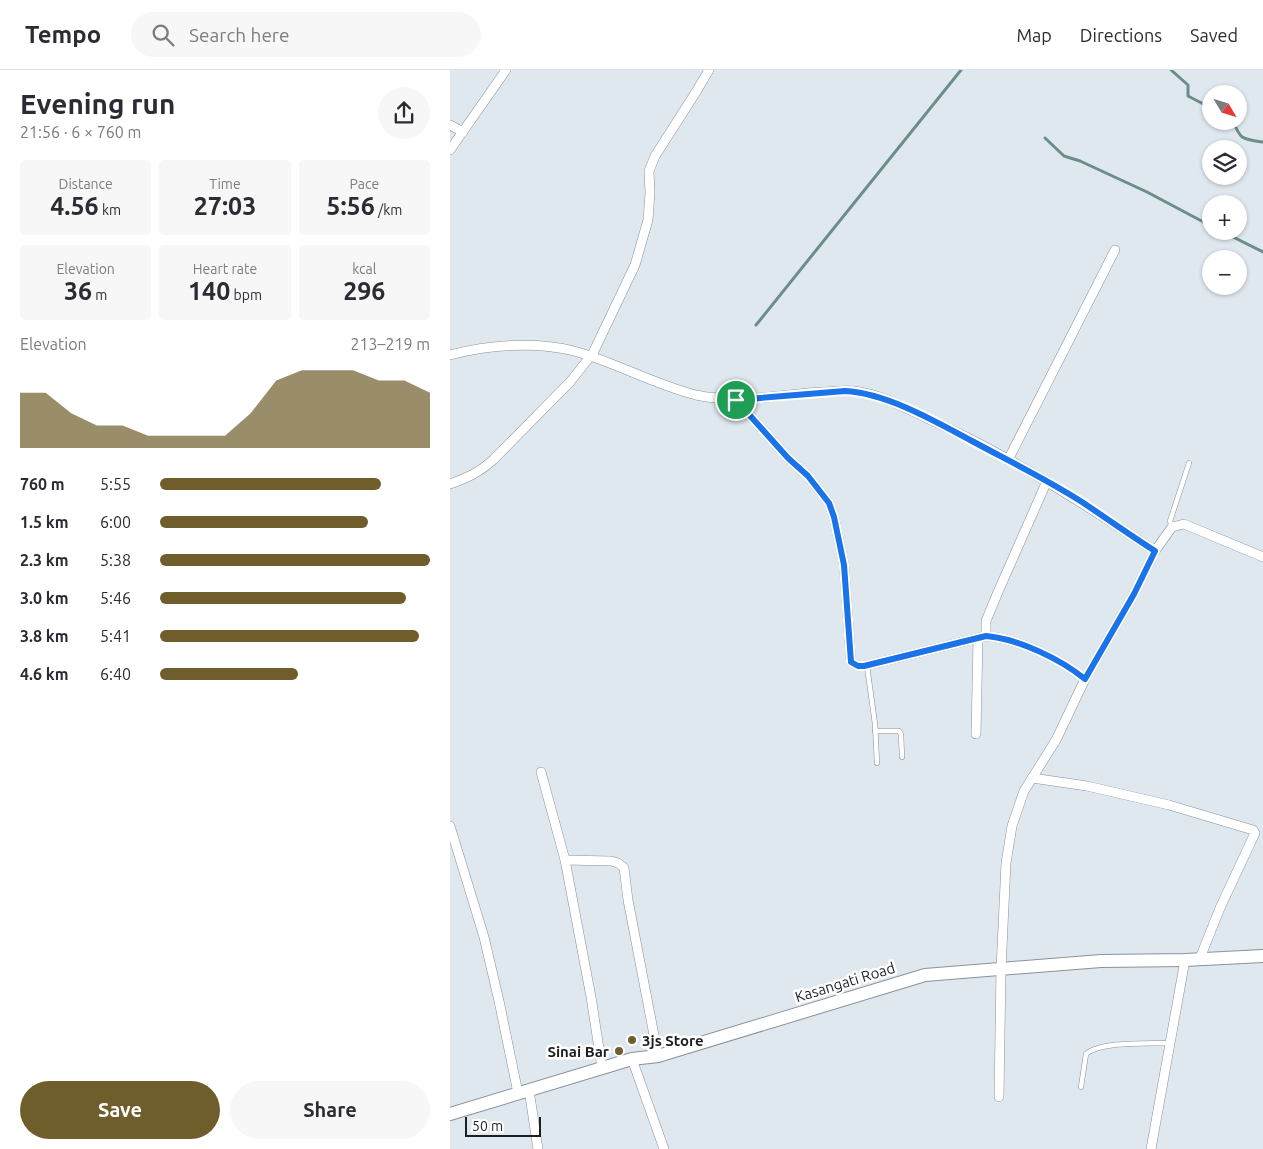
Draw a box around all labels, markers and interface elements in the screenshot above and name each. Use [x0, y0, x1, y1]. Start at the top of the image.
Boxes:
search box [131, 12, 481, 57]
text: Tempo [25, 21, 101, 48]
icon: search [149, 21, 177, 49]
text: Search here [189, 24, 290, 46]
text: Map [1016, 25, 1052, 45]
text: Directions [1080, 25, 1162, 45]
text: Saved [1190, 25, 1238, 45]
north arrow [1202, 85, 1248, 130]
map controls [1202, 85, 1247, 295]
button: share [378, 87, 430, 139]
text: Evening run [20, 88, 175, 119]
text: 21:56 · 6 × 760 m [20, 123, 141, 141]
button: layers [1202, 140, 1247, 185]
text: Distance [59, 176, 113, 192]
text: Time [209, 176, 241, 192]
text: Pace [350, 176, 379, 192]
text: 4.56 [50, 192, 99, 220]
text: 27:03 [194, 192, 256, 220]
text: 5:56 [326, 192, 375, 220]
button: + [1202, 195, 1247, 240]
text: km [99, 202, 121, 218]
text: /km [375, 202, 402, 218]
button: − [1202, 250, 1247, 295]
text: Elevation [56, 261, 115, 277]
text: Heart rate [193, 261, 257, 277]
text: kcal [352, 261, 376, 277]
text: 36 [64, 277, 92, 305]
text: 140 [188, 277, 230, 305]
text: 296 [343, 277, 385, 305]
text: m [92, 287, 107, 303]
text: bpm [230, 287, 262, 303]
text: Elevation [20, 335, 87, 353]
text: 213–219 m [350, 335, 430, 353]
pin [715, 379, 757, 421]
icon: arrive [722, 386, 750, 414]
text: 760 m [20, 475, 65, 493]
text: 5:55 [100, 475, 131, 493]
text: 1.5 km [20, 513, 69, 531]
text: 6:00 [100, 513, 131, 531]
text: 2.3 km [20, 551, 69, 569]
text: 5:38 [100, 551, 131, 569]
text: 3.0 km [20, 589, 69, 607]
text: 5:46 [100, 589, 131, 607]
text: 3.8 km [20, 627, 69, 645]
text: 5:41 [100, 627, 131, 645]
text: 4.6 km [20, 665, 69, 683]
text: 6:40 [100, 665, 131, 683]
street label: Kasangati Road [793, 959, 897, 1005]
place label: 3js Store [642, 1032, 704, 1049]
marker: 3js Store [626, 1034, 638, 1046]
place label: Sinai Bar [547, 1043, 610, 1060]
marker: Sinai Bar [613, 1045, 625, 1057]
button: Save [20, 1081, 220, 1139]
button: Share [230, 1081, 430, 1139]
scale bar [465, 1114, 541, 1137]
text: 50 m [472, 1118, 503, 1134]

